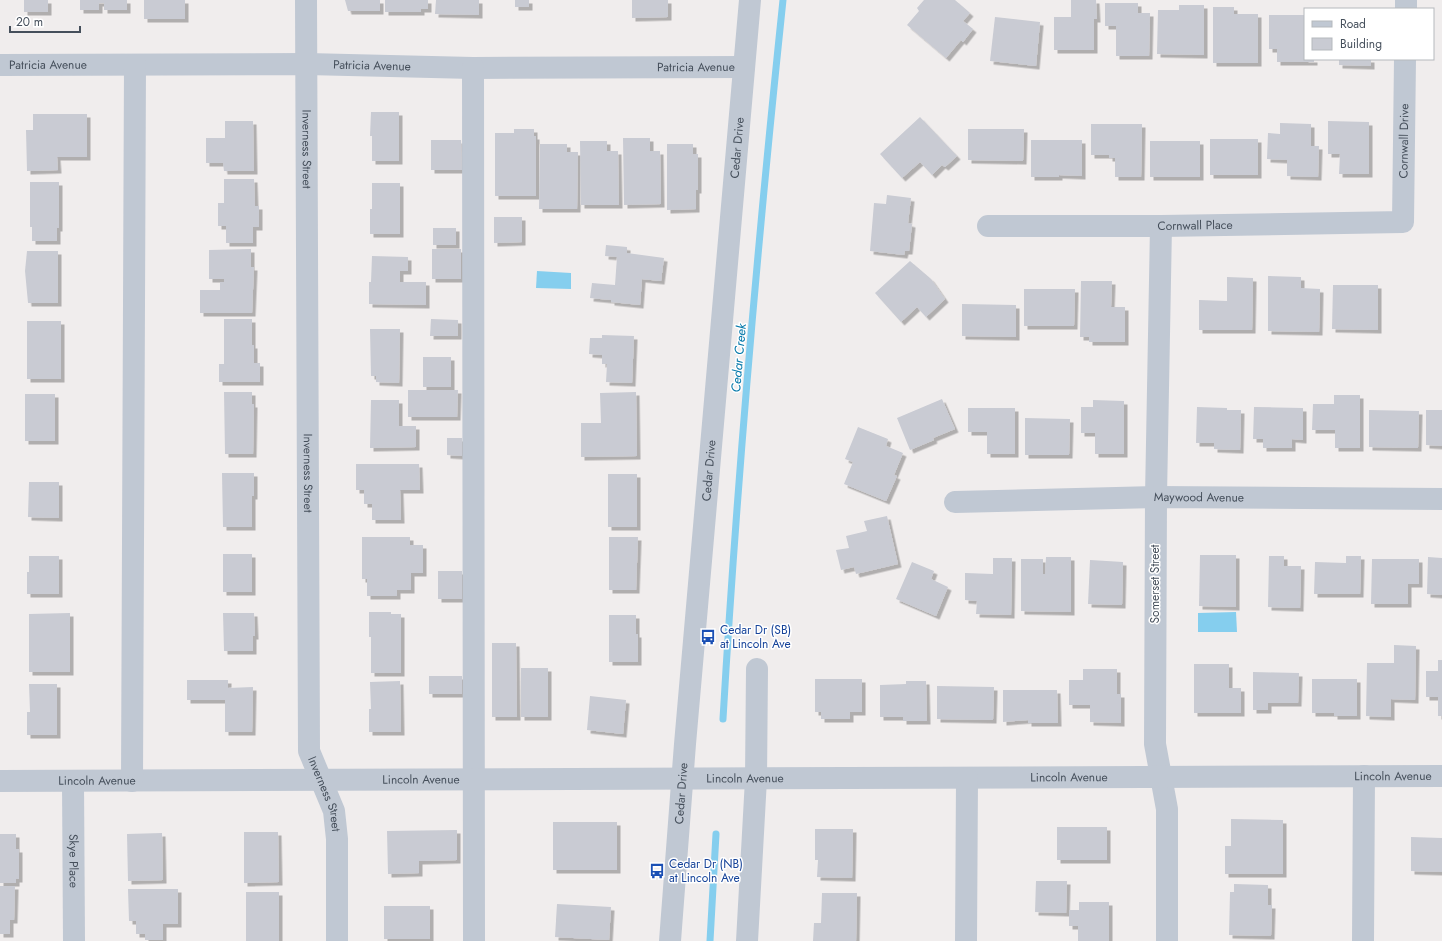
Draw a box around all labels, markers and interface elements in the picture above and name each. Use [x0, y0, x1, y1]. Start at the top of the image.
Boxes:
scale bar [10, 8, 80, 34]
legend [1304, 8, 1434, 60]
text: 20 m [16, 13, 43, 31]
text: Road [1340, 15, 1366, 33]
text: Building [1340, 35, 1382, 53]
street label: Patricia Avenue [9, 56, 87, 74]
street label: Patricia Avenue [333, 56, 411, 76]
street label: Patricia Avenue [657, 58, 735, 76]
street label: Cornwall Drive [1395, 103, 1413, 179]
street label: Inverness Street [297, 109, 316, 189]
street label: Cedar Drive [725, 116, 749, 179]
street label: Cornwall Place [1157, 216, 1233, 235]
water label: Cedar Creek [726, 322, 751, 393]
street label: Inverness Street [299, 433, 317, 513]
street label: Cedar Drive [697, 439, 721, 502]
street label: Maywood Avenue [1154, 488, 1244, 507]
street label: Somerset Street [1146, 544, 1164, 623]
place label: Cedar Dr (SB) at Lincoln Ave [720, 621, 791, 653]
bus stop icon: Cedar Dr (SB) at Lincoln Ave [699, 628, 717, 646]
street label: Inverness Street [303, 753, 345, 832]
street label: Cedar Drive [670, 762, 693, 825]
street label: Lincoln Avenue [1354, 767, 1432, 785]
street label: Lincoln Avenue [1030, 768, 1108, 786]
street label: Lincoln Avenue [706, 769, 784, 788]
street label: Lincoln Avenue [382, 770, 460, 789]
street label: Lincoln Avenue [58, 772, 136, 790]
street label: Skye Place [64, 834, 83, 888]
place label: Cedar Dr (NB) at Lincoln Ave [669, 855, 743, 887]
bus stop icon: Cedar Dr (NB) at Lincoln Ave [648, 862, 666, 880]

